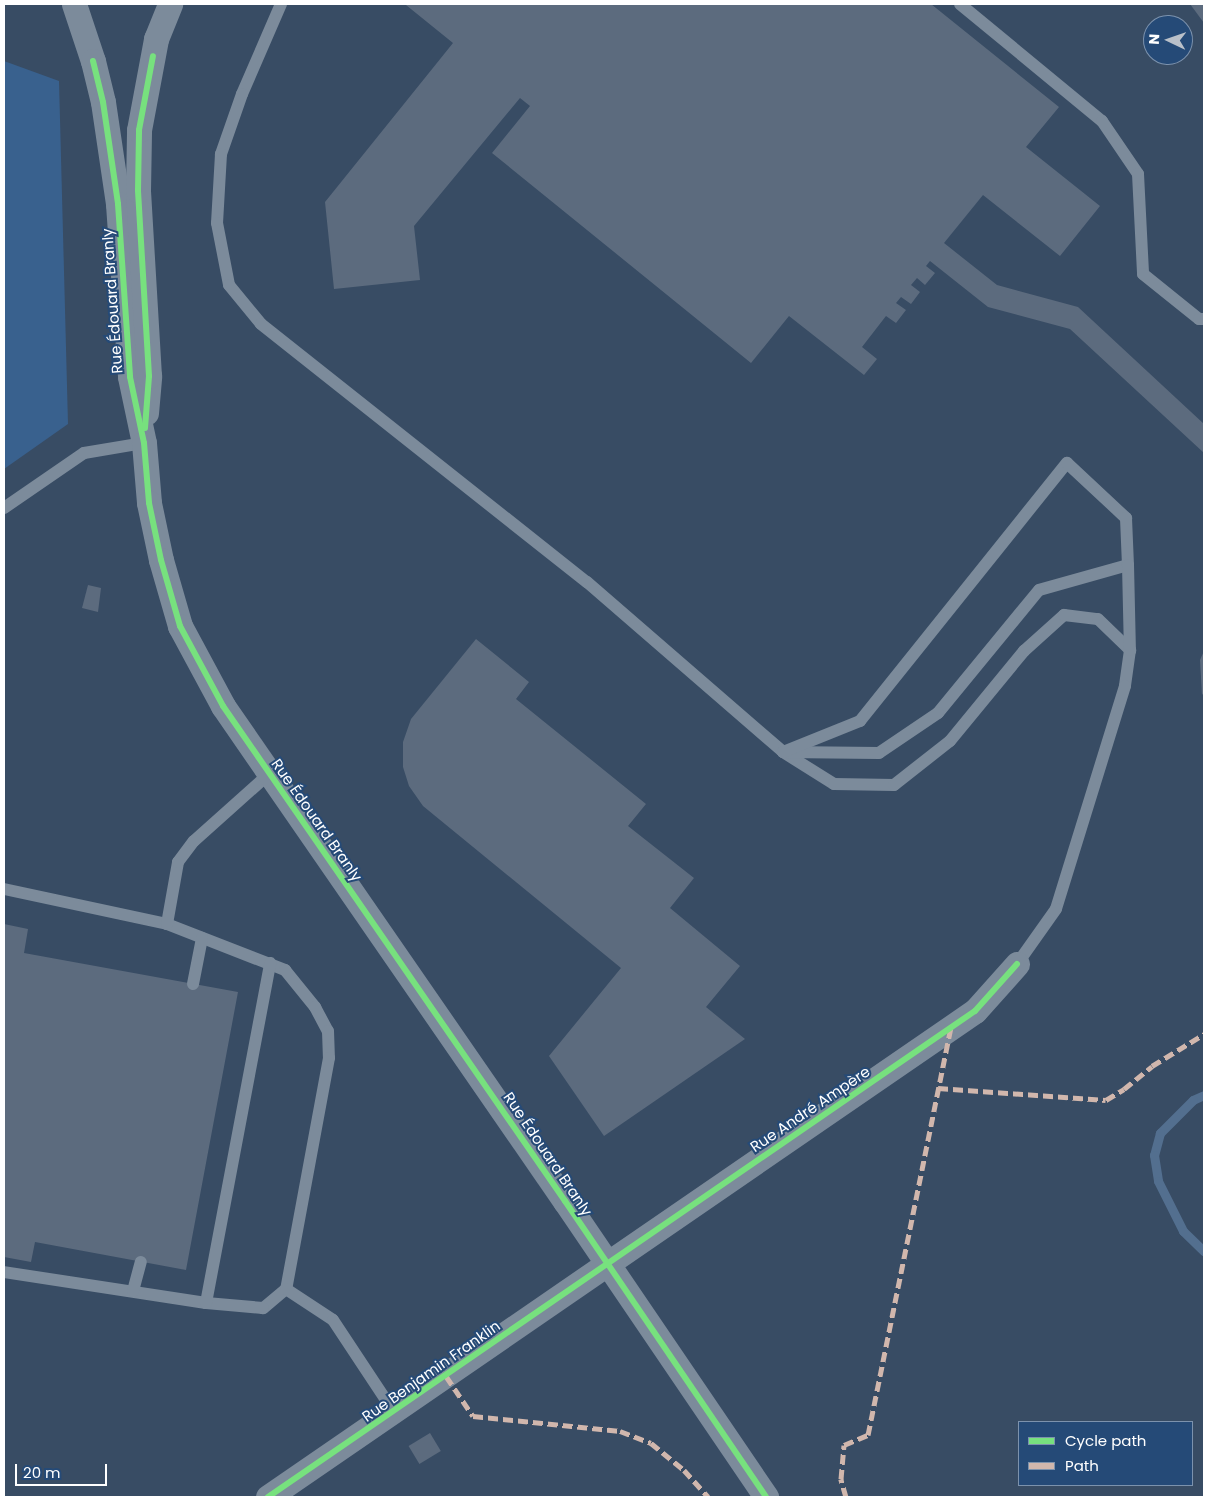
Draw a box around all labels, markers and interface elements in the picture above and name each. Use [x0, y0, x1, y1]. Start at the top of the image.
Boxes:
north arrow [1143, 15, 1193, 65]
text: N [1144, 33, 1164, 45]
street label: Rue Édouard Branly [98, 228, 126, 374]
street label: Rue Édouard Branly [268, 755, 366, 885]
street label: Rue André Ampère [747, 1062, 873, 1156]
street label: Rue Édouard Branly [500, 1089, 596, 1219]
street label: Rue Benjamin Franklin [359, 1317, 503, 1425]
legend [1018, 1421, 1193, 1486]
text: Cycle path [1065, 1430, 1146, 1451]
scale bar [18, 1454, 110, 1486]
text: Path [1065, 1455, 1099, 1476]
text: 20 m [23, 1462, 61, 1483]

